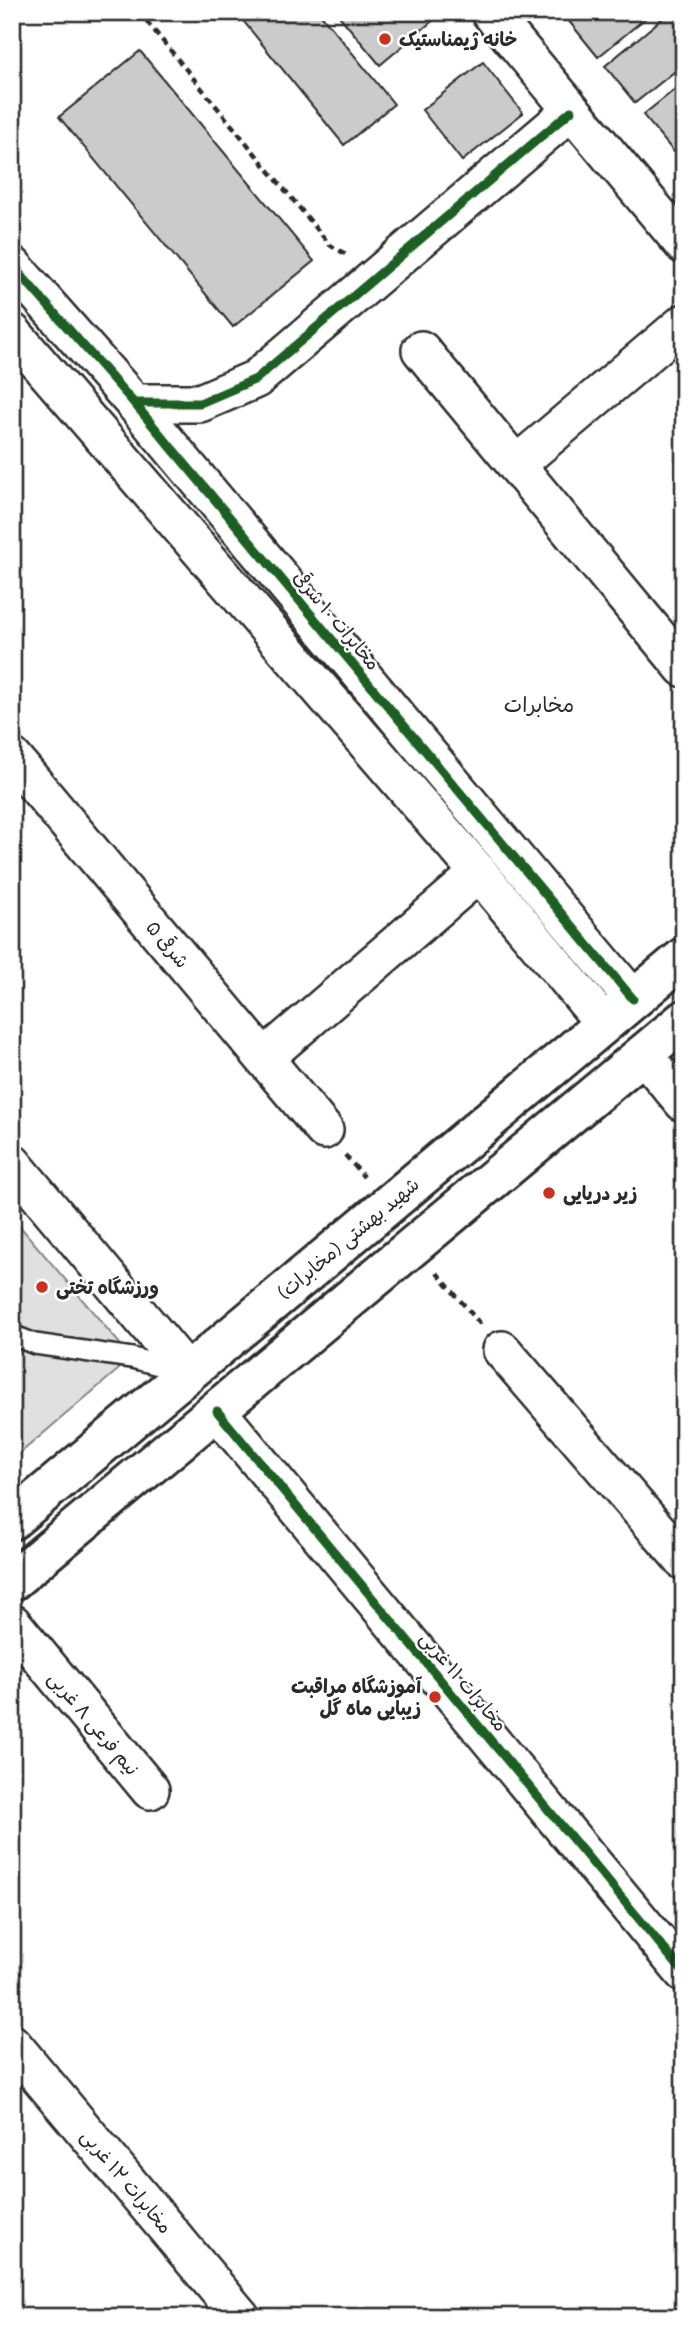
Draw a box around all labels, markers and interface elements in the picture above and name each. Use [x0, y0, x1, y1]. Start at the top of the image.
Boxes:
place label: خانه ژیمناستیک [399, 26, 517, 52]
marker: خانه ژیمناستیک [377, 31, 393, 47]
street label: مخابرات ۱۰ شرقی [288, 565, 386, 675]
district label: مخابرات [504, 690, 574, 719]
street label: شرقی ۵ [140, 915, 196, 973]
street label: شهید بهشتی (مخابرات) [272, 1171, 424, 1305]
place label: زیر دریایی [563, 1180, 637, 1206]
marker: زیر دریایی [541, 1185, 557, 1201]
place label: ورزشگاه تختی [56, 1274, 159, 1300]
marker: ورزشگاه تختی [34, 1279, 50, 1295]
street label: مخابرات ۱۱ غربی [414, 1625, 514, 1737]
street label: نیم فرعی ۸ غربی [41, 1665, 145, 1782]
place label: آموزشگاه مراقبت زیبایی ماه گل [291, 1673, 422, 1721]
marker: آموزشگاه مراقبت زیبایی ماه گل [427, 1689, 443, 1705]
street label: مخابرات ۱۲ غربی [75, 2123, 179, 2239]

